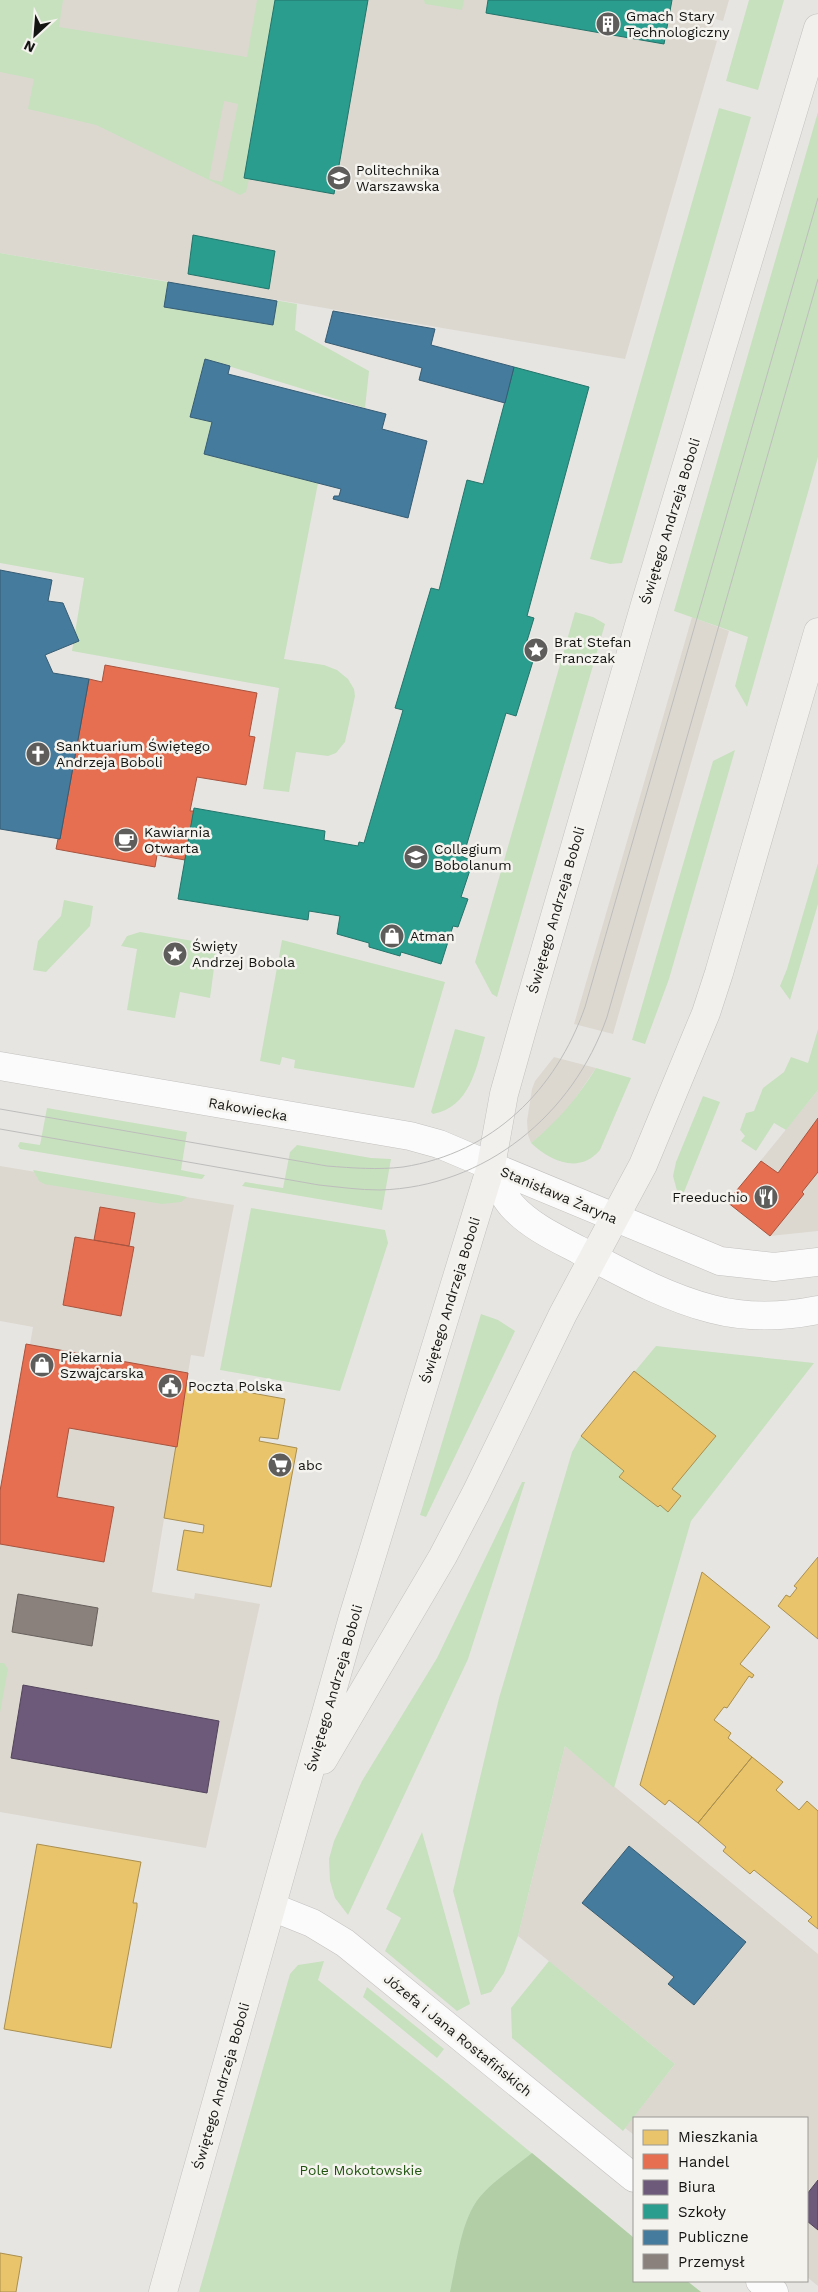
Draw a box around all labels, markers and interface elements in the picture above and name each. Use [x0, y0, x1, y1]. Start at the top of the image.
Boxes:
place label: Gmach Stary Technologiczny [626, 8, 730, 40]
north arrow [10, 10, 60, 60]
building icon: Gmach Stary Technologiczny [595, 11, 621, 37]
text: N [21, 37, 37, 56]
place label: Politechnika Warszawska [356, 162, 440, 194]
school or university icon: Politechnika Warszawska [326, 165, 352, 191]
street label: Świętego Andrzeja Boboli [637, 436, 703, 606]
place label: Brat Stefan Franczak [554, 634, 631, 666]
place icon: Brat Stefan Franczak [523, 637, 549, 663]
place label: Sanktuarium Świętego Andrzeja Boboli [56, 738, 210, 770]
church icon: Sanktuarium Świętego Andrzeja Boboli [25, 741, 51, 767]
place label: Kawiarnia Otwarta [144, 824, 210, 856]
street label: Świętego Andrzeja Boboli [524, 825, 588, 995]
cafe icon: Kawiarnia Otwarta [113, 827, 139, 853]
place label: Collegium Bobolanum [434, 841, 512, 873]
school or university icon: Collegium Bobolanum [403, 844, 429, 870]
shop icon: Atman [379, 923, 405, 949]
place label: Atman [410, 928, 455, 944]
place label: Święty Andrzej Bobola [192, 938, 295, 970]
place icon: Święty Andrzej Bobola [162, 941, 188, 967]
street label: Rakowiecka [207, 1094, 289, 1124]
street label: Stanisława Żaryna [498, 1163, 620, 1227]
restaurant icon: Freeduchio [753, 1184, 779, 1210]
place label: Freeduchio [672, 1189, 748, 1205]
street label: Świętego Andrzeja Boboli [417, 1215, 483, 1385]
place label: Piekarnia Szwajcarska [60, 1349, 144, 1381]
shop icon: Piekarnia Szwajcarska [29, 1352, 55, 1378]
public building icon: Poczta Polska [157, 1373, 183, 1399]
place label: Poczta Polska [188, 1378, 283, 1394]
supermarket icon: abc [267, 1452, 293, 1478]
place label: abc [298, 1457, 323, 1473]
street label: Świętego Andrzeja Boboli [302, 1603, 366, 1773]
street label: Józefa i Jana Rostafińskich [381, 1970, 535, 2100]
street label: Świętego Andrzeja Boboli [189, 2001, 253, 2171]
legend [633, 2117, 808, 2282]
text: Mieszkania [678, 2128, 758, 2146]
text: Handel [678, 2153, 730, 2171]
park label: Pole Mokotowskie [300, 2162, 422, 2178]
text: Biura [678, 2178, 716, 2196]
text: Szkoły [678, 2203, 726, 2221]
text: Publiczne [678, 2228, 749, 2246]
text: Przemysł [678, 2253, 745, 2271]

